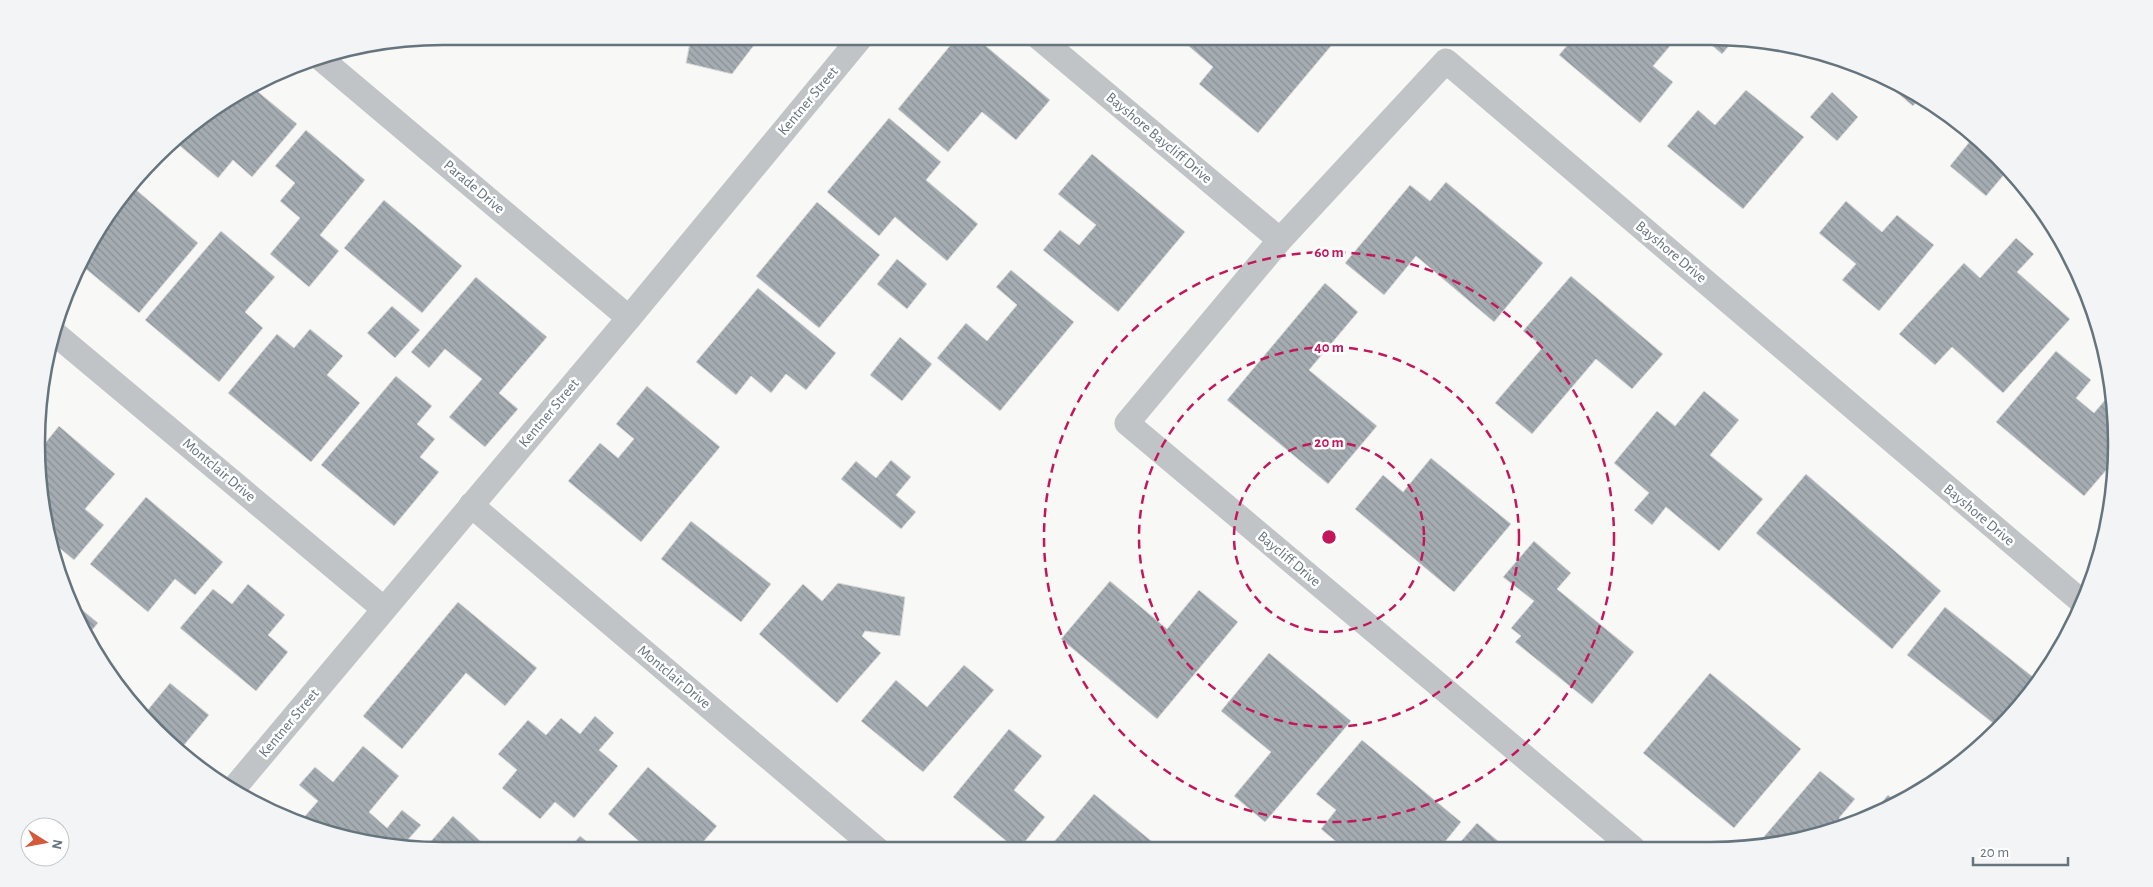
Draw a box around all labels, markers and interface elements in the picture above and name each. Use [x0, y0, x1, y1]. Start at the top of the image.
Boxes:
street label: Kentner Street [775, 64, 841, 138]
street label: Bayshore Baycliff Drive [1103, 90, 1215, 186]
street label: Parade Drive [441, 157, 507, 217]
street label: Bayshore Drive [1633, 218, 1709, 286]
text: 60 m [1314, 245, 1344, 260]
text: 40 m [1314, 340, 1344, 355]
street label: Kentner Street [516, 376, 582, 450]
street label: Montclair Drive [180, 435, 258, 505]
text: 20 m [1314, 435, 1344, 450]
street label: Bayshore Drive [1941, 481, 2017, 549]
centre of rings [1320, 528, 1338, 546]
street label: Baycliff Drive [1255, 529, 1323, 589]
street label: Montclair Drive [635, 642, 713, 712]
street label: Kentner Street [256, 686, 322, 760]
north arrow [20, 817, 70, 867]
scale bar [1973, 834, 2068, 866]
text: N [49, 838, 65, 850]
text: 20 m [1980, 845, 2009, 860]

